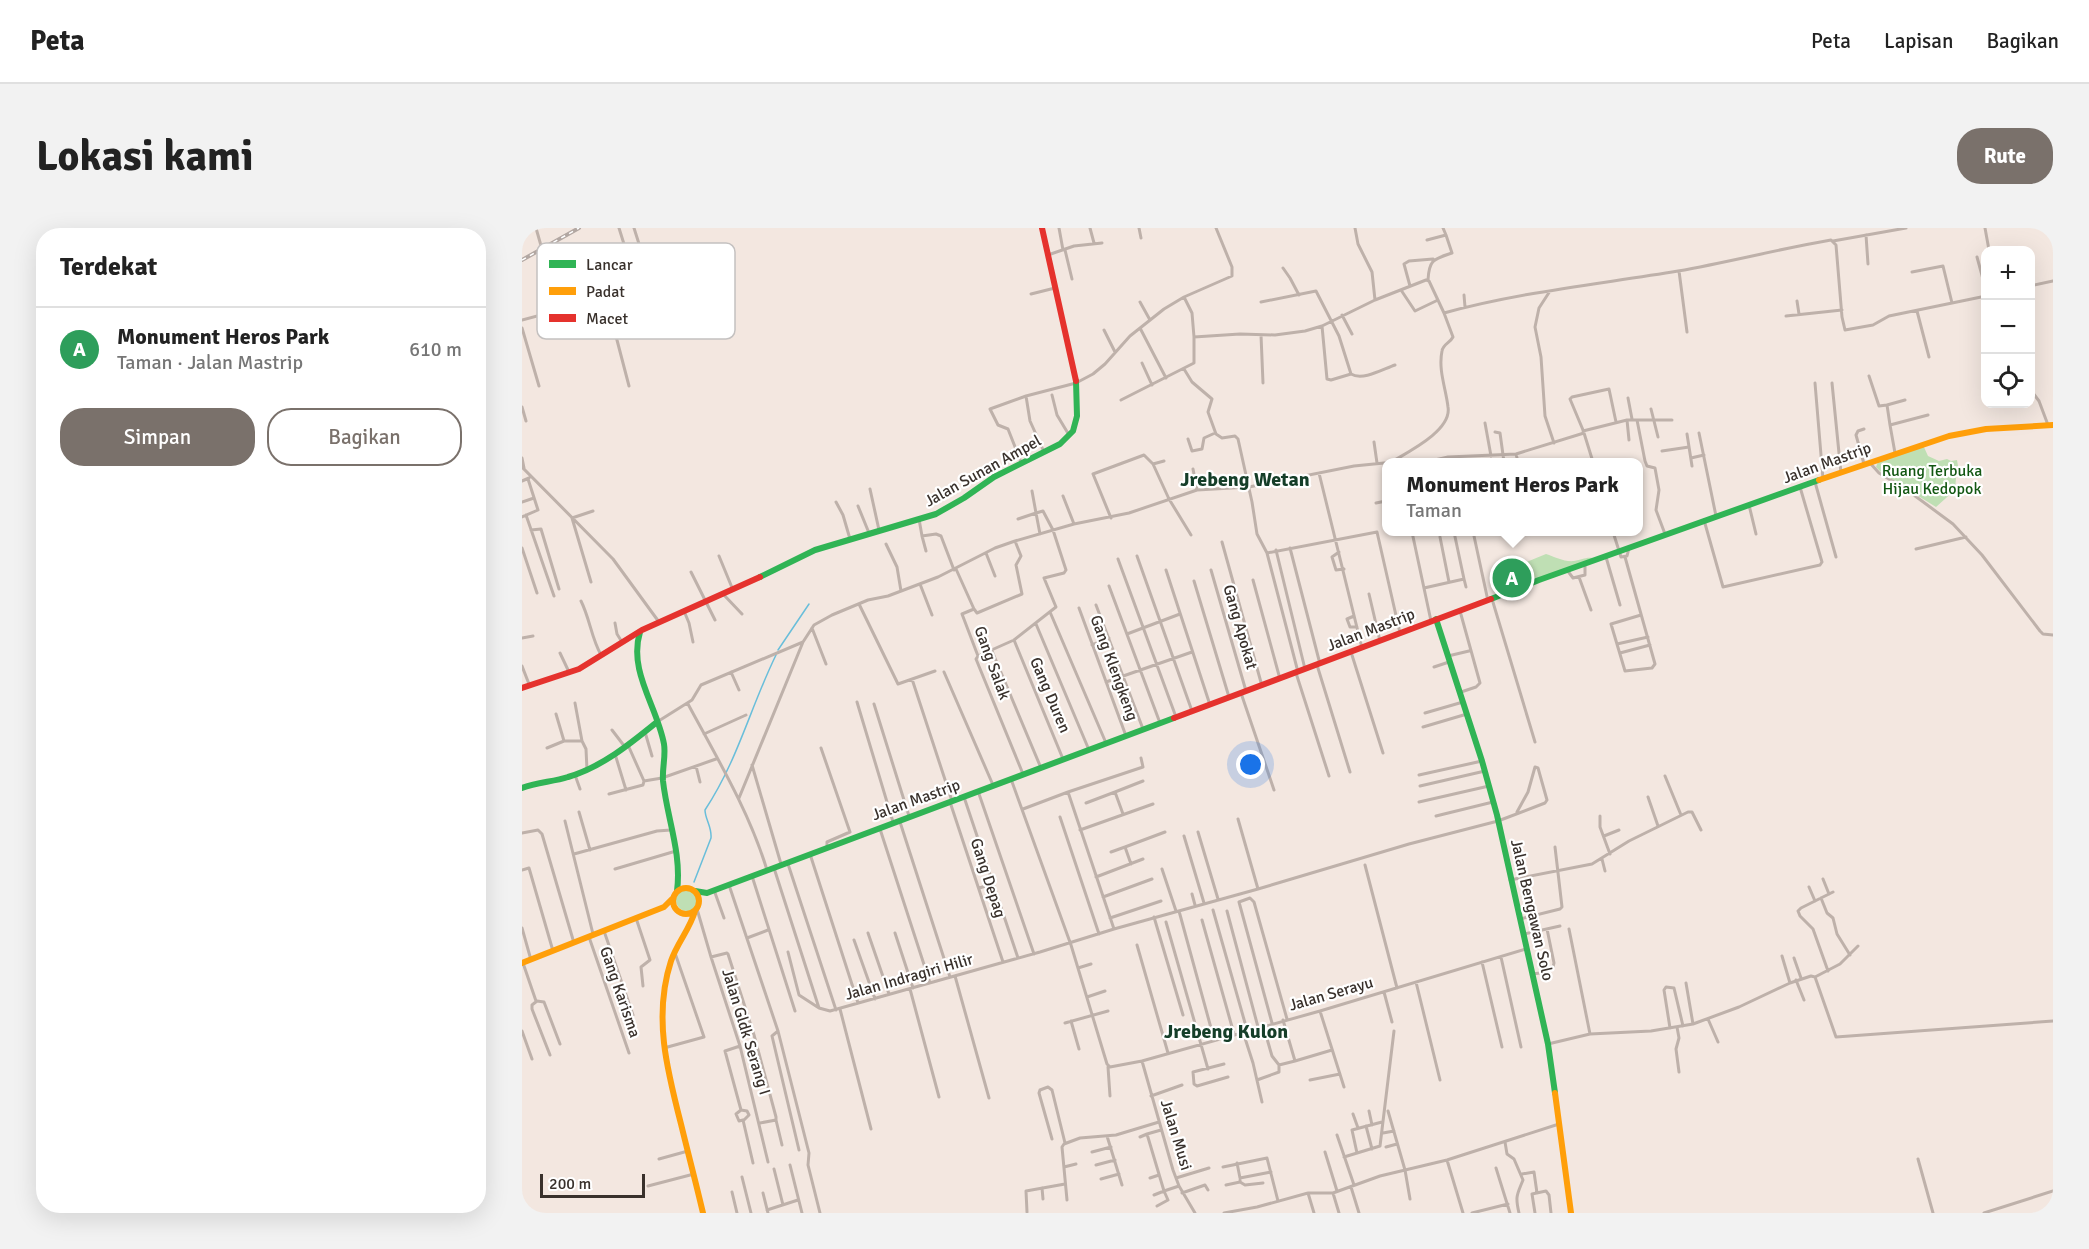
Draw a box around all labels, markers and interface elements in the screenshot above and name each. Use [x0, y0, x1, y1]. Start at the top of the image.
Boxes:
text: Peta [30, 24, 85, 58]
text: Peta [1811, 28, 1851, 54]
text: Lapisan [1884, 28, 1953, 54]
text: Bagikan [1986, 28, 2059, 54]
button: Rute [1957, 128, 2053, 184]
text: Lokasi kami [36, 131, 254, 182]
legend [537, 243, 735, 339]
map controls [1981, 246, 2035, 408]
button: + [1981, 246, 2035, 300]
text: Terdekat [60, 251, 157, 283]
text: Lancar [586, 255, 633, 275]
text: Padat [586, 282, 625, 302]
button: − [1981, 300, 2035, 354]
text: Macet [586, 309, 628, 329]
text: Monument Heros Park [117, 323, 329, 350]
text: A [73, 337, 86, 362]
text: 610 m [409, 337, 462, 362]
text: Taman · Jalan Mastrip [117, 350, 303, 375]
button: locate [1981, 354, 2035, 408]
button: Simpan [60, 408, 255, 466]
button: Bagikan [267, 408, 462, 466]
street label: Jalan Sunan Ampel [921, 431, 1045, 511]
street label: Jalan Mastrip [1780, 438, 1874, 488]
popup [1382, 458, 1643, 536]
park label: Ruang Terbuka Hijau Kedopok [1882, 461, 1982, 499]
district label: Jrebeng Wetan [1180, 467, 1310, 492]
text: Monument Heros Park [1406, 471, 1619, 498]
text: Taman [1406, 498, 1462, 523]
pin: A [1492, 556, 1532, 600]
street label: Gang Apokat [1218, 582, 1262, 672]
street label: Jalan Mastrip [1324, 604, 1418, 656]
street label: Gang Klengkeng [1086, 612, 1142, 724]
street label: Gang Salak [969, 623, 1015, 703]
street label: Gang Duren [1025, 654, 1075, 736]
your location [1236, 750, 1265, 779]
street label: Jalan Mastrip [869, 775, 963, 825]
street label: Gang Depag [966, 836, 1010, 920]
street label: Jalan Bengawan Solo [1506, 837, 1558, 983]
street label: Gang Karisma [595, 944, 645, 1040]
street label: Jalan Indragiri Hilir [843, 949, 975, 1005]
street label: Jalan Gldk Serang I [717, 966, 775, 1098]
street label: Jalan Serayu [1287, 972, 1375, 1016]
district label: Jrebeng Kulon [1164, 1019, 1288, 1044]
street label: Jalan Musi [1156, 1097, 1196, 1173]
scale bar [540, 1171, 645, 1198]
text: 200 m [549, 1174, 591, 1194]

